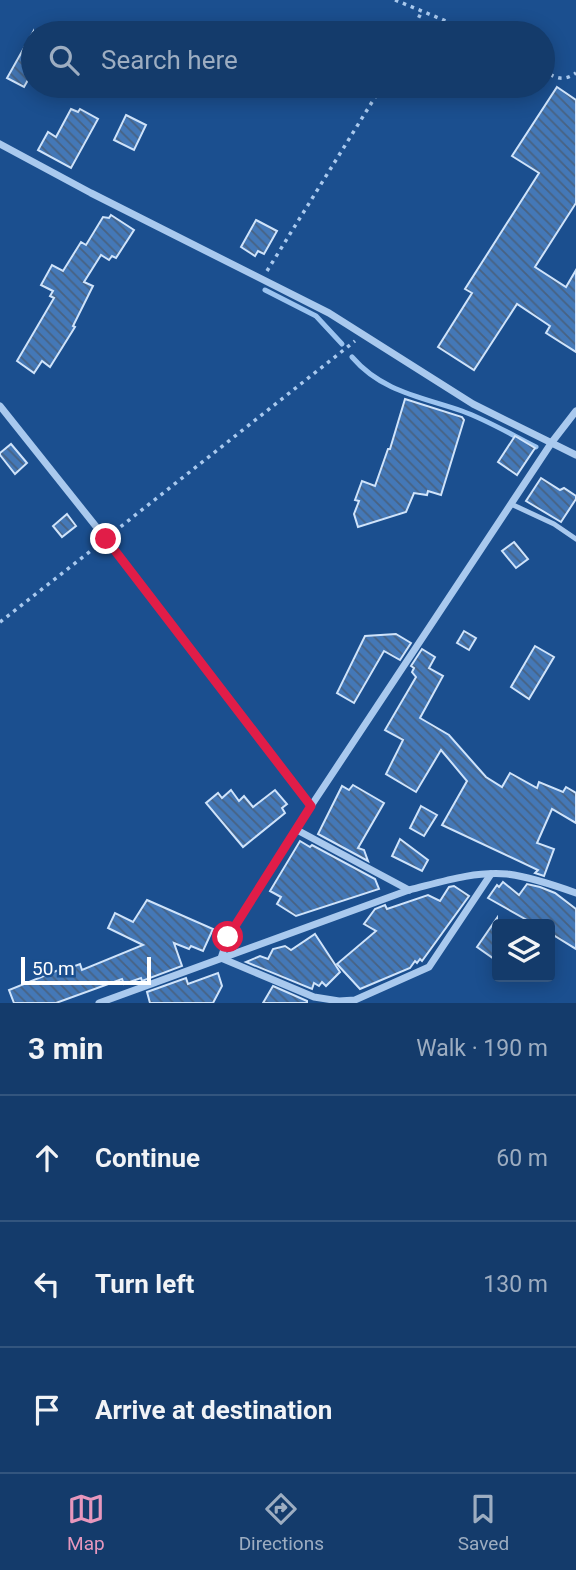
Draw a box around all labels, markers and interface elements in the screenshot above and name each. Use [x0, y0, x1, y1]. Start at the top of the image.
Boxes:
search box [21, 21, 555, 98]
icon: search [45, 41, 83, 79]
text: Search here [101, 45, 238, 75]
route end [90, 523, 121, 554]
map controls [492, 919, 555, 982]
button: layers [492, 919, 555, 982]
route start [212, 921, 243, 952]
scale bar [21, 954, 150, 986]
text: 50 m [32, 957, 75, 980]
text: 3 min [28, 1031, 103, 1066]
text: Walk · 190 m [416, 1035, 548, 1062]
icon: ahead [28, 1139, 66, 1177]
text: Continue [95, 1143, 200, 1173]
text: 60 m [496, 1145, 548, 1172]
icon: left [28, 1265, 66, 1303]
text: Turn left [95, 1269, 194, 1299]
text: 130 m [483, 1271, 548, 1298]
icon: arrive [28, 1391, 66, 1429]
text: Arrive at destination [95, 1395, 332, 1425]
tab: Map [67, 1490, 105, 1555]
tab: Directions [239, 1490, 324, 1555]
tab: Saved [458, 1490, 509, 1555]

